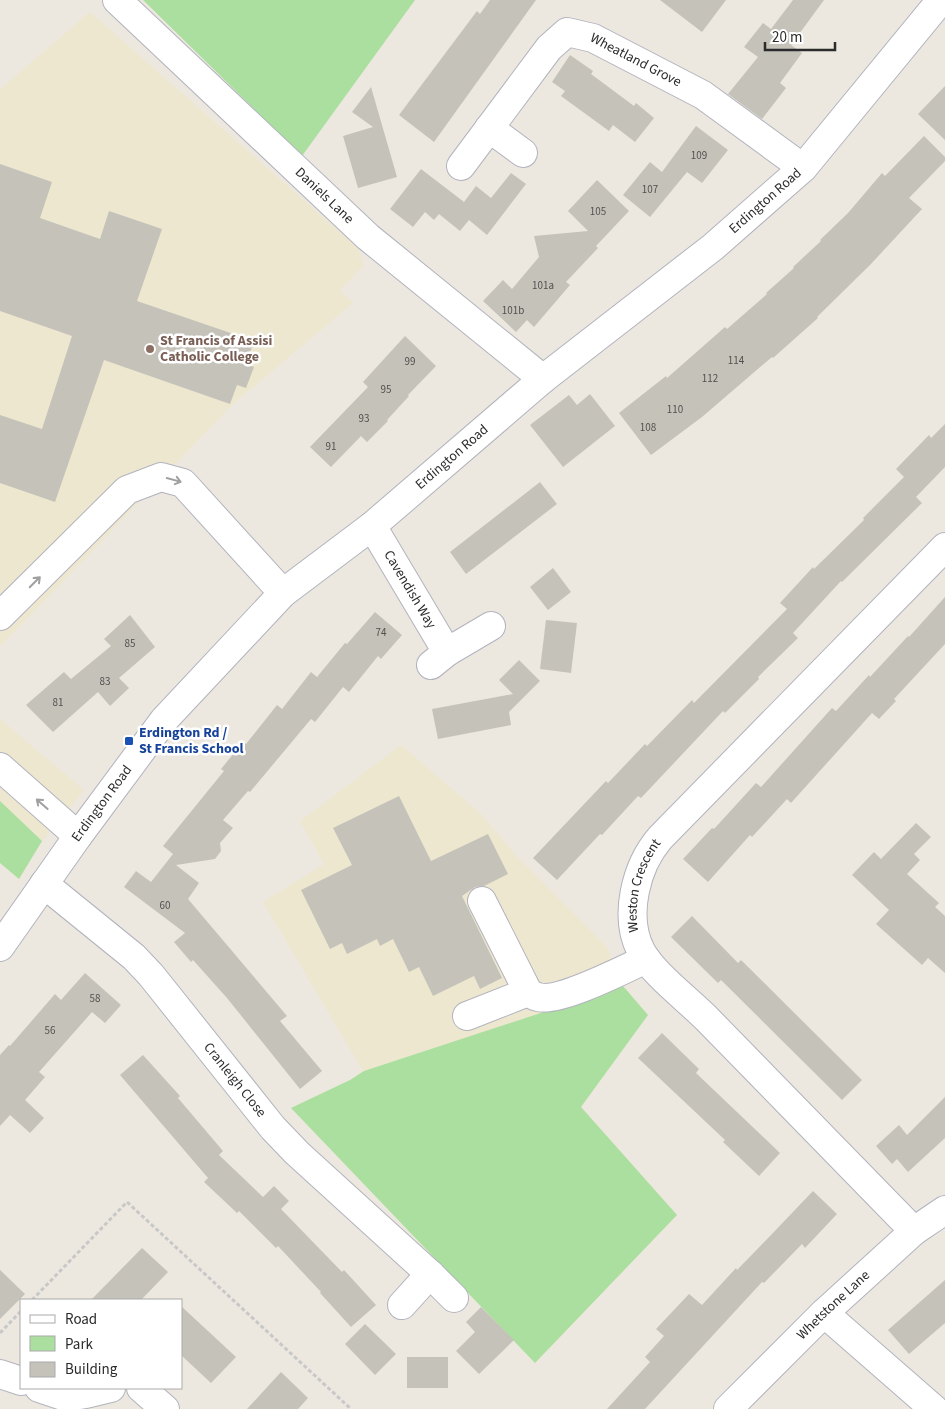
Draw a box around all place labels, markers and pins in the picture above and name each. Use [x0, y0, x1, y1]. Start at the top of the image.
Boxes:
place label: St Francis of Assisi Catholic College [160, 331, 273, 367]
marker: St Francis of Assisi Catholic College [144, 343, 156, 355]
place label: Erdington Rd / St Francis School [139, 723, 243, 759]
marker: Erdington Rd / St Francis School [123, 735, 135, 747]

